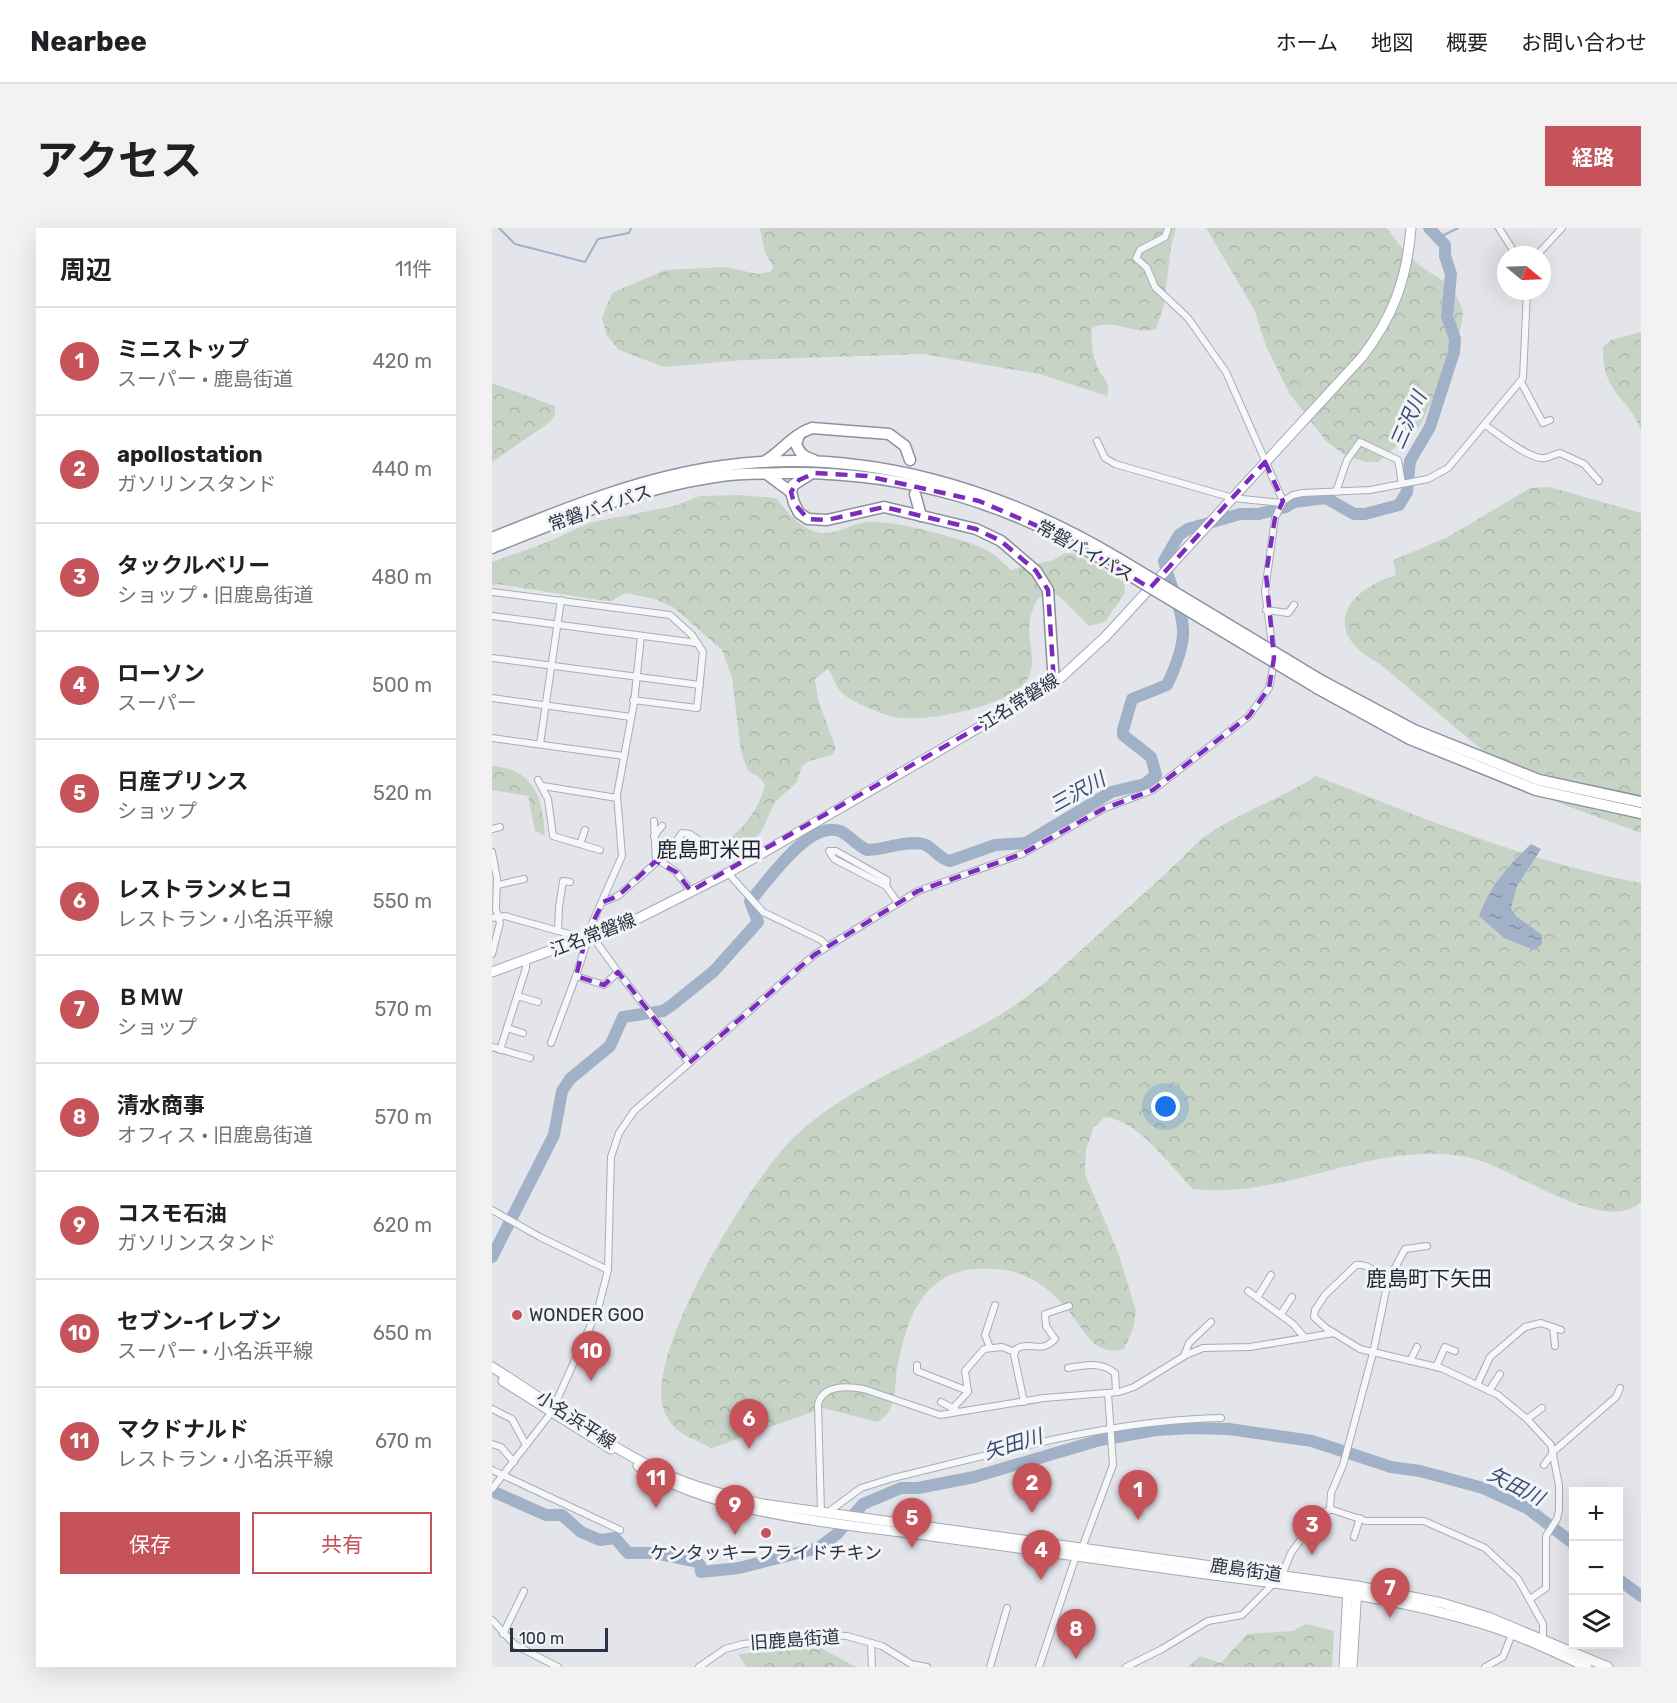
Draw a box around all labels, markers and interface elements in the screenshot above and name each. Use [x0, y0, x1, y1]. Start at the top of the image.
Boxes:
text: Nearbee [30, 25, 147, 58]
text: ホーム [1276, 30, 1338, 55]
text: 地図 [1371, 30, 1413, 55]
text: 概要 [1446, 30, 1488, 55]
text: お問い合わせ [1521, 30, 1647, 55]
button: 経路 [1545, 126, 1641, 186]
text: アクセス [36, 136, 202, 186]
north arrow [1497, 246, 1551, 300]
text: 周辺 [60, 255, 112, 286]
text: 11件 [395, 257, 432, 281]
text: ミニストップ [117, 336, 249, 363]
text: 1 [75, 349, 84, 373]
text: 420 m [372, 349, 432, 373]
text: スーパー · 鹿島街道 [117, 367, 293, 391]
water label: 三沢川 [1385, 386, 1432, 452]
text: apollostation [117, 441, 263, 468]
text: 2 [73, 457, 86, 481]
text: 440 m [372, 457, 432, 481]
text: ガソリンスタンド [117, 472, 277, 496]
street label: 常磐バイパス [546, 480, 654, 536]
street label: 常磐バイパス [1033, 515, 1137, 587]
text: タックルベリー [117, 552, 270, 579]
text: 3 [73, 565, 86, 589]
text: 480 m [371, 565, 432, 589]
text: ショップ · 旧鹿島街道 [117, 583, 313, 607]
text: ローソン [117, 660, 205, 687]
street label: 江名常磐線 [975, 669, 1063, 735]
text: 4 [73, 673, 86, 697]
text: 500 m [372, 673, 432, 697]
text: スーパー [117, 691, 197, 715]
water label: 三沢川 [1045, 766, 1111, 817]
text: 日産プリンス [117, 768, 249, 795]
text: 5 [73, 781, 86, 805]
text: 520 m [373, 781, 432, 805]
text: ショップ [117, 799, 197, 823]
district label: 鹿島町米田 [657, 837, 762, 862]
text: レストランメヒコ [117, 876, 292, 903]
text: 6 [73, 889, 86, 913]
text: 550 m [373, 889, 432, 913]
text: レストラン · 小名浜平線 [117, 907, 333, 931]
street label: 江名常磐線 [547, 909, 639, 961]
text: ＢＭＷ [117, 984, 183, 1011]
text: 7 [74, 997, 85, 1021]
text: 570 m [374, 997, 432, 1021]
text: ショップ [117, 1015, 197, 1039]
text: 清水商事 [117, 1092, 205, 1119]
your location [1151, 1092, 1180, 1121]
text: 8 [73, 1105, 86, 1129]
text: 570 m [374, 1105, 432, 1129]
text: オフィス · 旧鹿島街道 [117, 1123, 313, 1147]
text: コスモ石油 [117, 1200, 227, 1227]
text: 9 [73, 1213, 86, 1237]
text: 620 m [373, 1213, 432, 1237]
text: ガソリンスタンド [117, 1231, 277, 1255]
district label: 鹿島町下矢田 [1366, 1266, 1492, 1291]
place label: WONDER GOO [529, 1304, 644, 1326]
text: セブン-イレブン [117, 1308, 282, 1335]
marker: WONDER GOO [510, 1308, 524, 1322]
text: 10 [68, 1321, 91, 1345]
text: 650 m [373, 1321, 432, 1345]
pin: 10 [572, 1332, 610, 1381]
text: スーパー · 小名浜平線 [117, 1339, 313, 1363]
street label: 小名浜平線 [532, 1386, 620, 1454]
pin: 6 [730, 1400, 768, 1449]
text: マクドナルド [117, 1416, 249, 1443]
water label: 矢田川 [981, 1423, 1047, 1464]
text: 11 [70, 1429, 89, 1453]
text: 670 m [375, 1429, 432, 1453]
text: レストラン · 小名浜平線 [117, 1447, 333, 1471]
pin: 11 [636, 1458, 676, 1508]
water label: 矢田川 [1484, 1462, 1550, 1511]
pin: 2 [1012, 1464, 1052, 1513]
pin: 1 [1118, 1470, 1158, 1520]
pin: 9 [716, 1486, 754, 1535]
map controls [1569, 1487, 1623, 1649]
button: + [1569, 1487, 1623, 1541]
pin: 5 [892, 1498, 932, 1548]
pin: 3 [1292, 1506, 1332, 1555]
button: 保存 [60, 1512, 240, 1574]
button: 共有 [252, 1512, 432, 1574]
marker: ケンタッキーフライドチキン [759, 1526, 773, 1540]
pin: 4 [1022, 1530, 1060, 1580]
button: − [1569, 1541, 1623, 1595]
place label: ケンタッキーフライドチキン [650, 1542, 882, 1564]
street label: 鹿島街道 [1209, 1554, 1283, 1586]
pin: 7 [1370, 1568, 1410, 1618]
button: layers [1569, 1595, 1623, 1649]
pin: 8 [1056, 1610, 1096, 1659]
scale bar [510, 1625, 608, 1652]
street label: 旧鹿島街道 [749, 1626, 841, 1654]
text: 100 m [519, 1629, 564, 1648]

